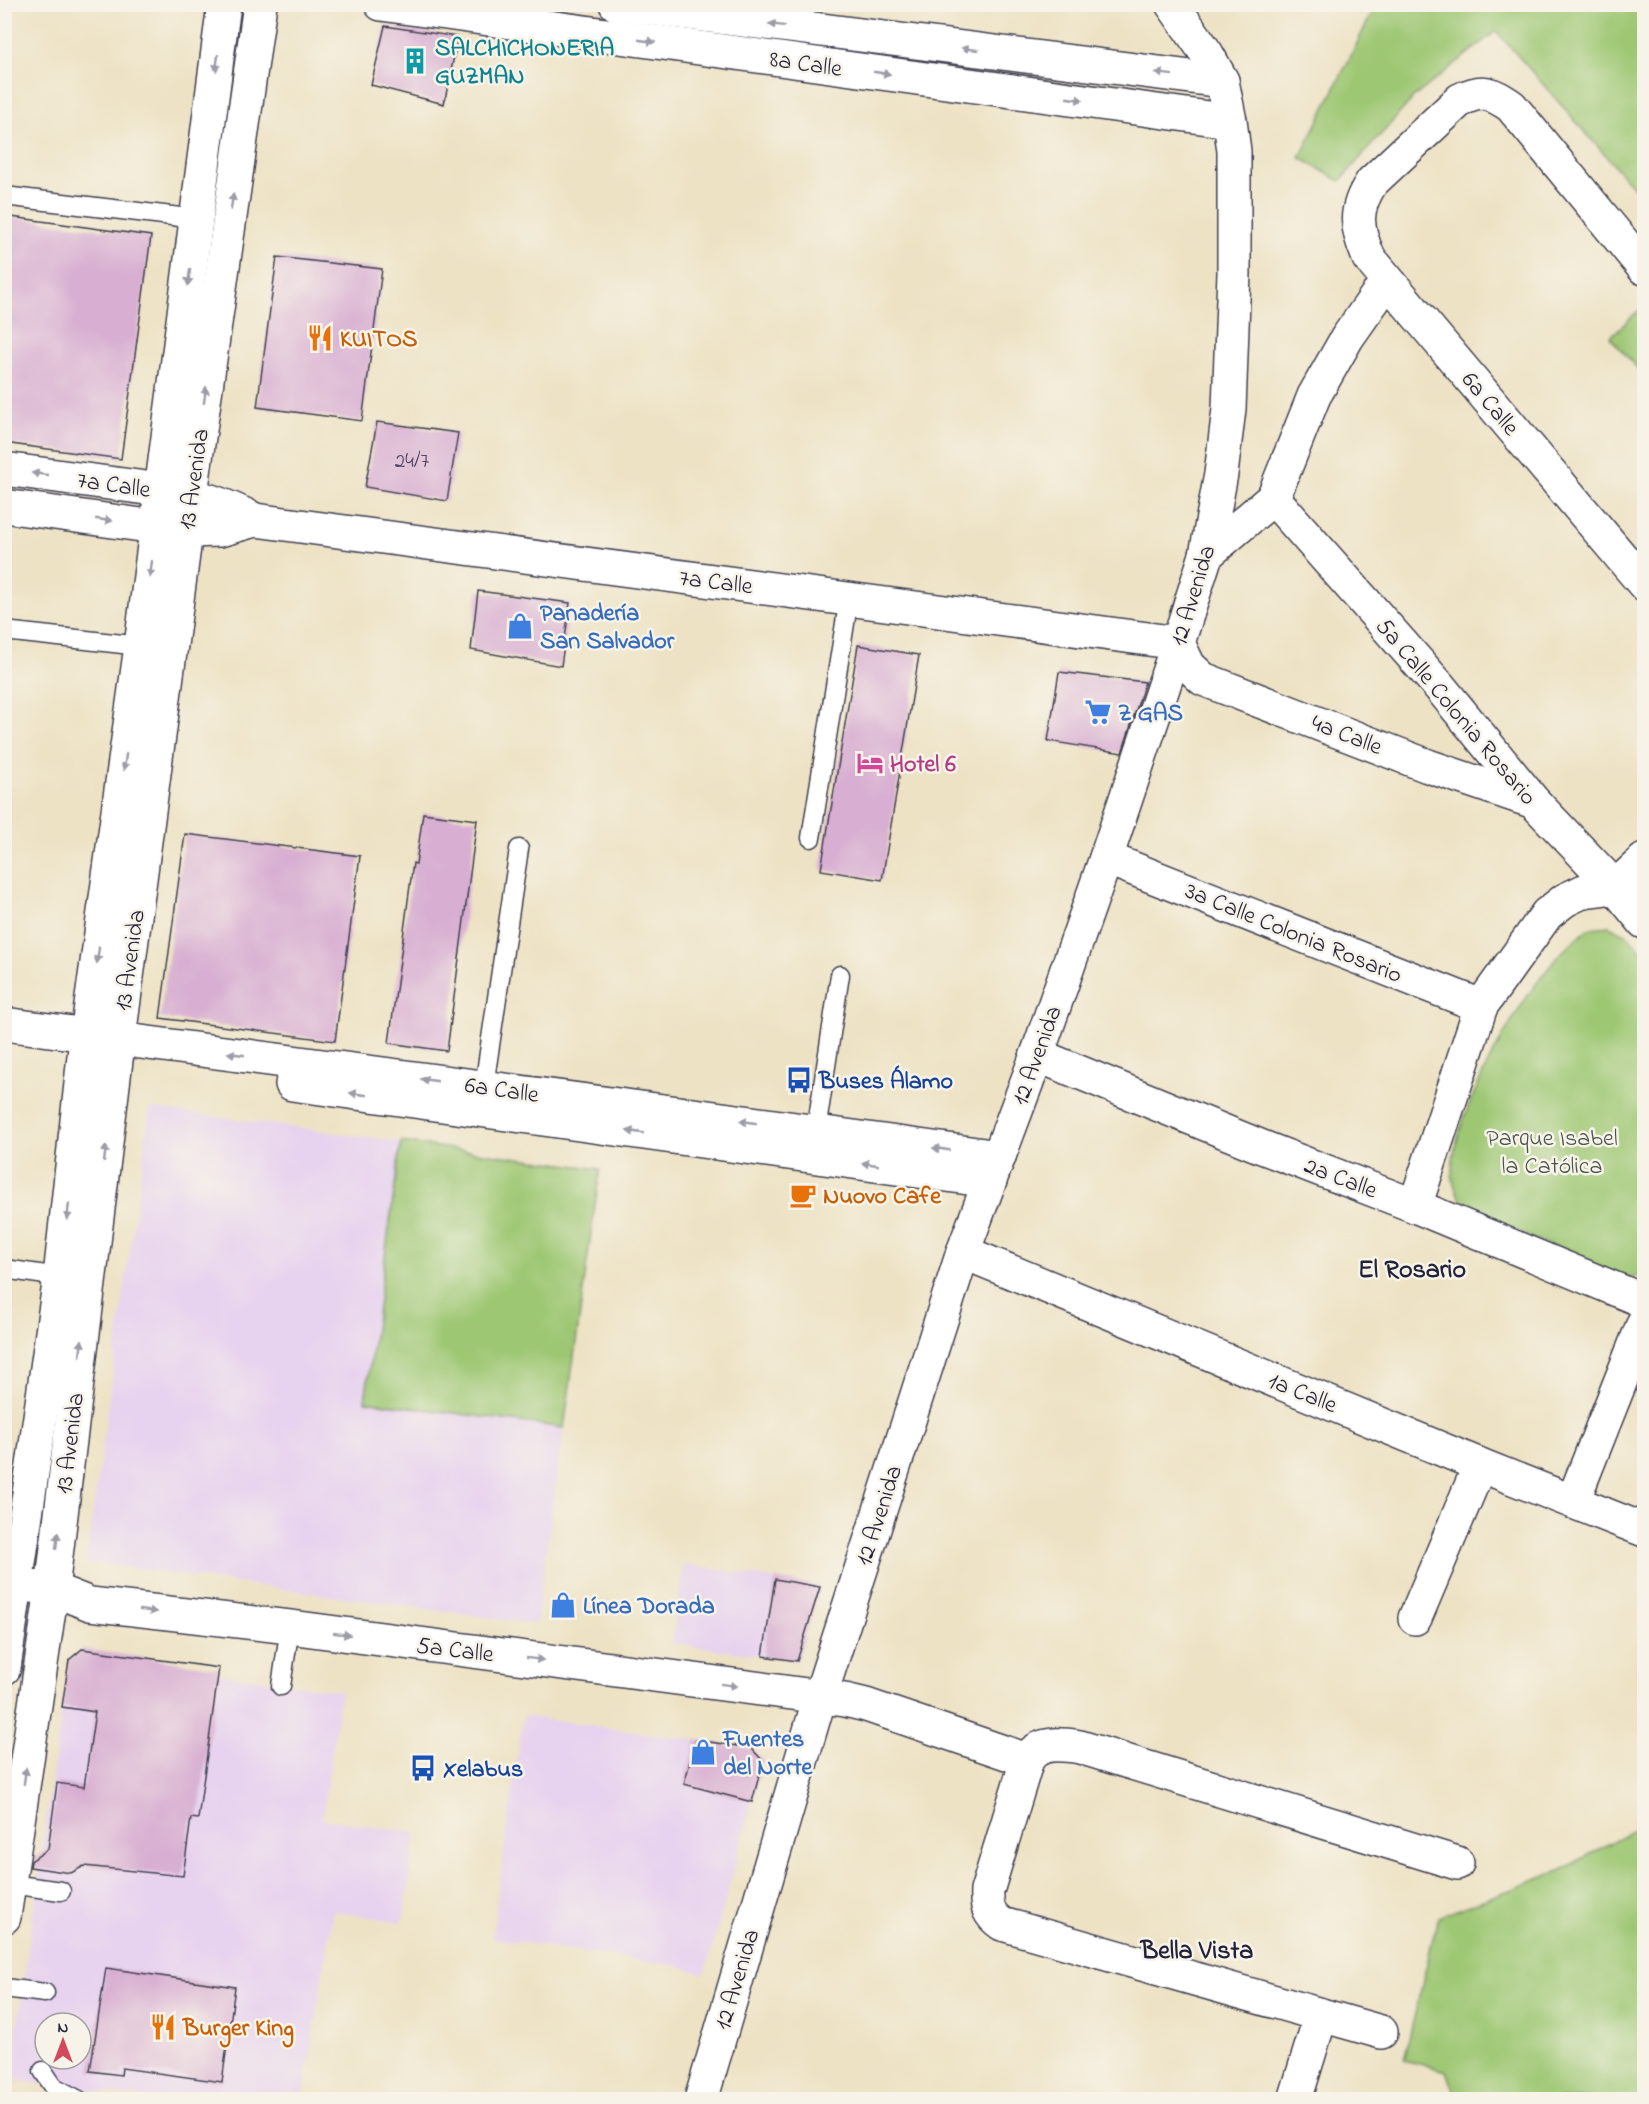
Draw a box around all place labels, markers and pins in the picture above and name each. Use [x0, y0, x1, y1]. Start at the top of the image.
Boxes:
place label: SALCHICHONERIA GUZMAN [435, 32, 614, 95]
building icon: SALCHICHONERIA GUZMAN [400, 46, 430, 76]
restaurant icon: KUITOS [305, 323, 335, 353]
place label: KUITOS [340, 323, 417, 358]
place label: Panadería San Salvador [540, 597, 675, 660]
shop icon: Panadería San Salvador [505, 611, 535, 641]
supermarket icon: Z GAS [1083, 697, 1113, 727]
place label: Z GAS [1118, 697, 1183, 732]
hotel icon: Hotel 6 [855, 748, 885, 778]
place label: Hotel 6 [890, 748, 956, 783]
bus stop icon: Buses Álamo [784, 1065, 814, 1095]
place label: Buses Álamo [818, 1065, 953, 1100]
cafe icon: Nuovo Cafe [788, 1180, 818, 1210]
place label: Nuovo Cafe [823, 1180, 942, 1215]
shop icon: Línea Dorada [548, 1590, 578, 1620]
place label: Línea Dorada [583, 1590, 715, 1625]
place label: Fuentes del Norte [722, 1723, 813, 1786]
shop icon: Fuentes del Norte [688, 1737, 718, 1767]
bus stop icon: Xelabus [408, 1753, 438, 1783]
place label: Xelabus [443, 1753, 523, 1788]
restaurant icon: Burger King [148, 2012, 178, 2042]
place label: Burger King [182, 2012, 294, 2048]

